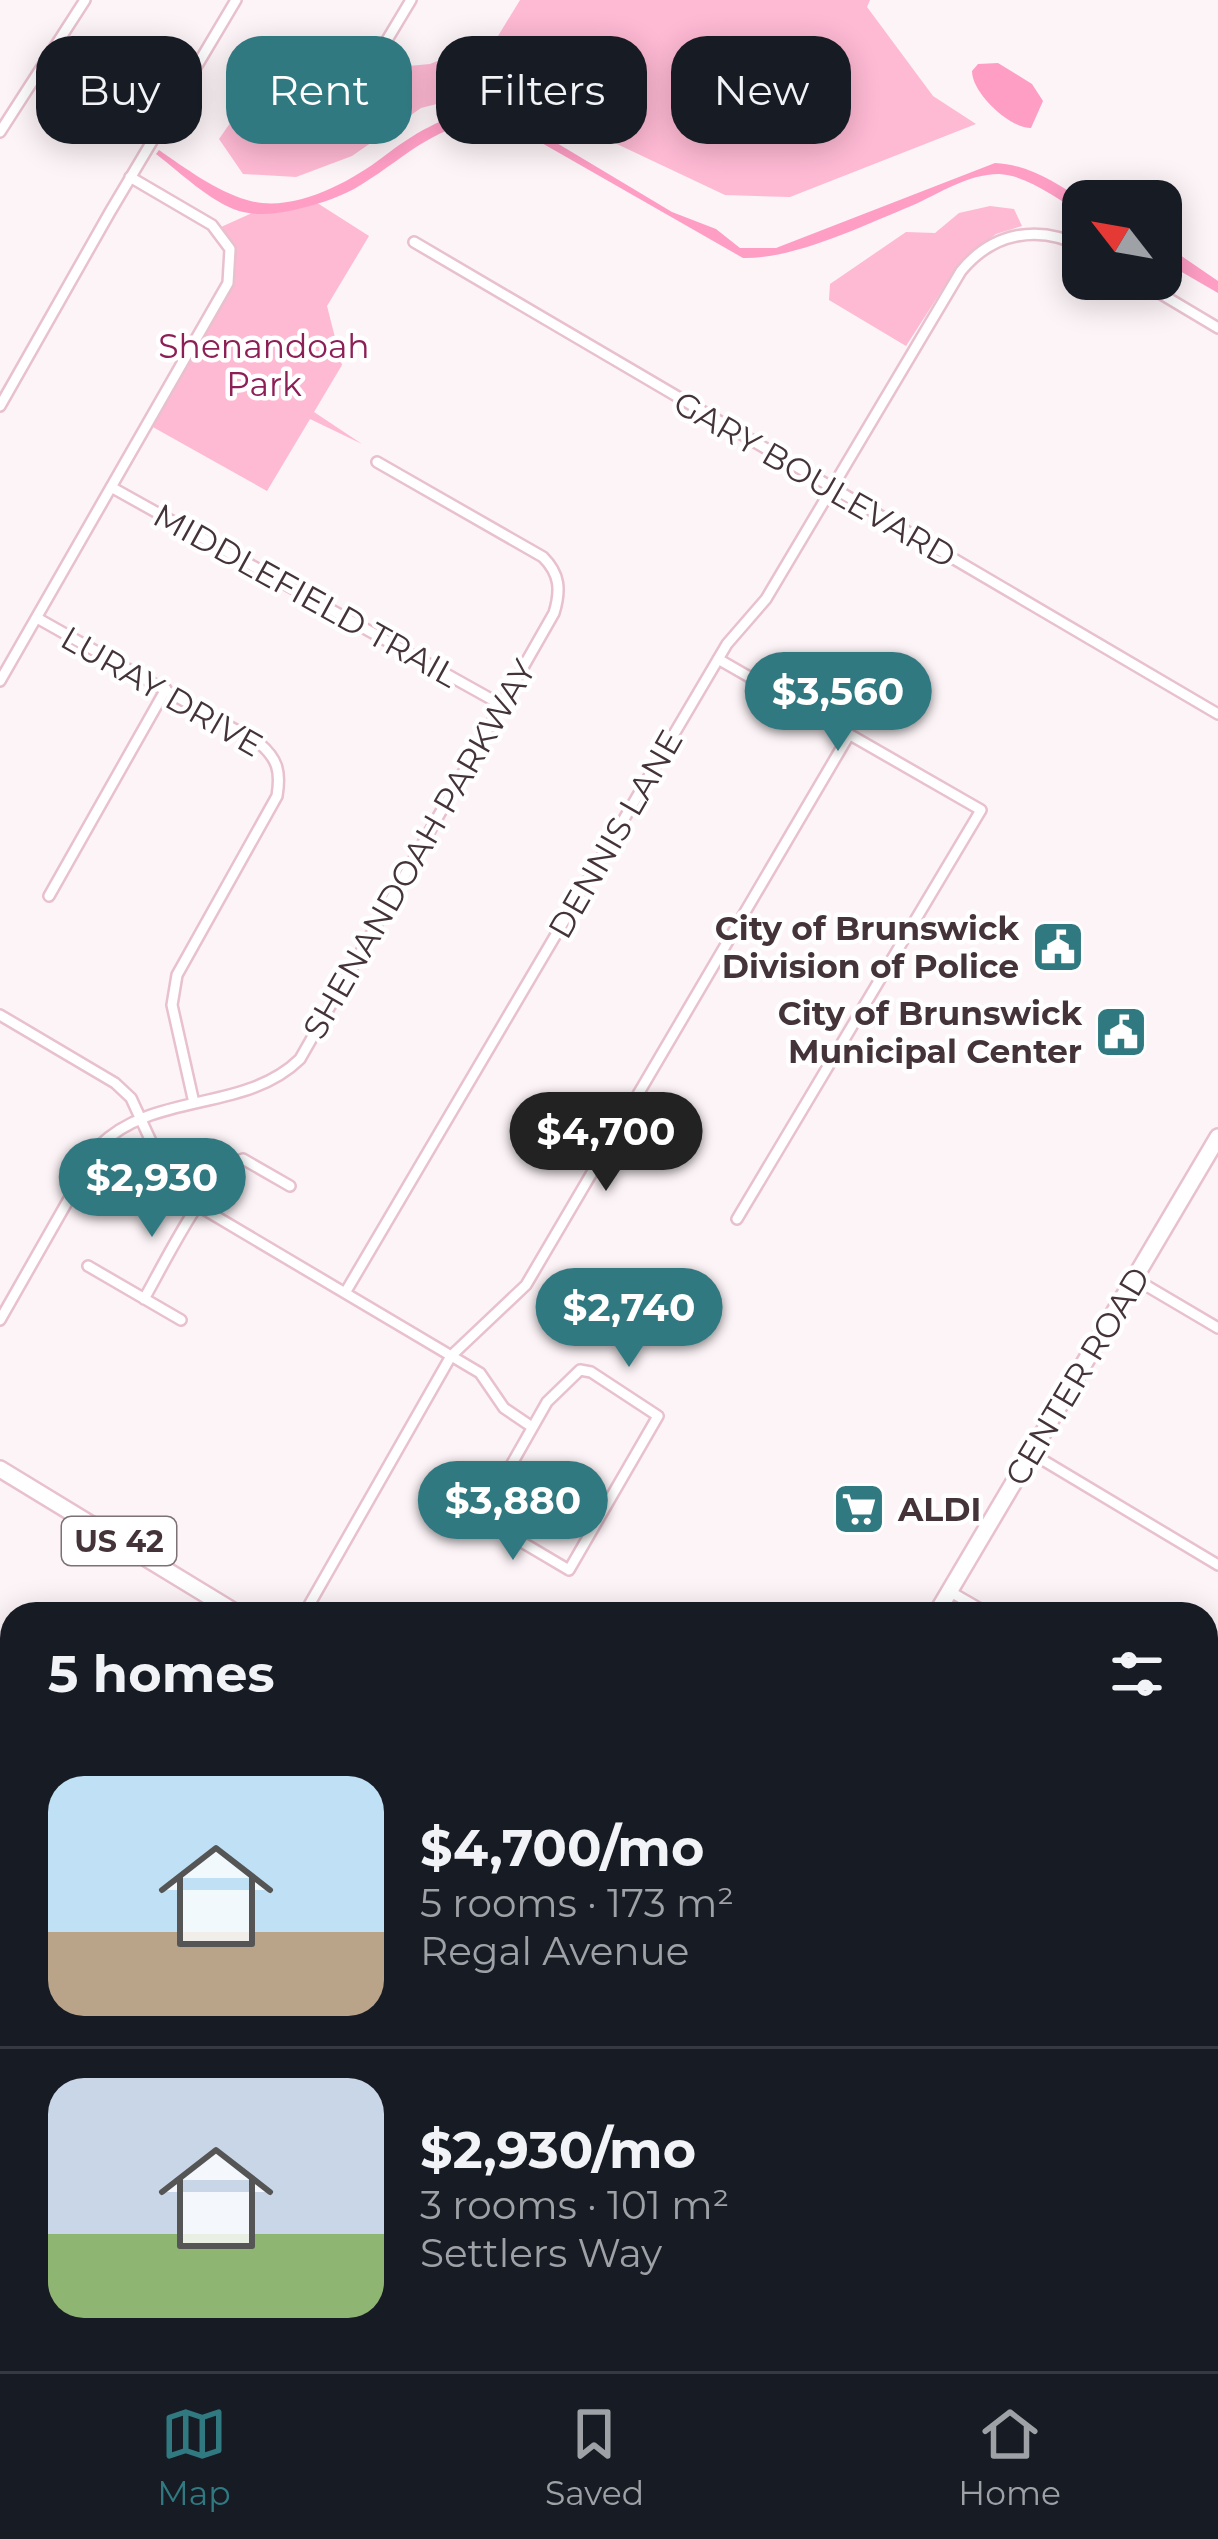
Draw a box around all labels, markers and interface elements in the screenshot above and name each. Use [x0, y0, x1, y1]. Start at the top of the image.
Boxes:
chip: Buy [36, 36, 202, 144]
chip: Rent [226, 36, 412, 144]
chip: Filters [436, 36, 647, 144]
chip: New [671, 36, 851, 144]
north arrow [1062, 180, 1182, 300]
map controls [1062, 180, 1182, 300]
park label: Shenandoah Park [158, 326, 370, 404]
street label: GARY BOULEVARD [667, 382, 963, 576]
street label: MIDDLEFIELD TRAIL [147, 495, 466, 696]
street label: LURAY DRIVE [54, 617, 270, 765]
street label: SHENANDOAH PARKWAY [294, 652, 544, 1045]
pin: $3,560 [740, 652, 936, 754]
text: $3,560 [772, 667, 904, 715]
street label: DENNIS LANE [539, 723, 691, 945]
place label: City of Brunswick Division of Police [715, 908, 1019, 986]
public building icon: City of Brunswick Division of Police [1030, 919, 1086, 975]
place label: City of Brunswick Municipal Center [778, 993, 1082, 1071]
public building icon: City of Brunswick Municipal Center [1093, 1004, 1149, 1060]
pin: $4,700 [508, 1092, 704, 1194]
text: $4,700 [537, 1107, 675, 1155]
pin: $2,930 [54, 1138, 250, 1240]
text: $2,930 [86, 1153, 218, 1201]
street label: CENTER ROAD [996, 1259, 1158, 1493]
pin: $2,740 [531, 1268, 727, 1370]
text: $2,740 [563, 1283, 695, 1331]
pin: $3,880 [415, 1461, 611, 1563]
text: $3,880 [445, 1476, 581, 1524]
supermarket icon: ALDI [831, 1481, 887, 1537]
place label: ALDI [897, 1489, 981, 1529]
road number: US 42 [62, 1517, 176, 1565]
icon: filters [1104, 1641, 1170, 1707]
text: 5 homes [48, 1643, 275, 1705]
text: $4,700/mo [420, 1817, 704, 1879]
icon: home [144, 1824, 288, 1968]
text: 5 rooms · 173 m² [420, 1879, 734, 1927]
text: Regal Avenue [420, 1927, 689, 1975]
text: $2,930/mo [420, 2119, 696, 2181]
icon: home [144, 2126, 288, 2270]
text: 3 rooms · 101 m² [420, 2181, 729, 2229]
text: Settlers Way [420, 2229, 662, 2277]
tab: Map [157, 2401, 231, 2513]
tab: Saved [545, 2401, 644, 2513]
tab: Home [958, 2401, 1061, 2513]

